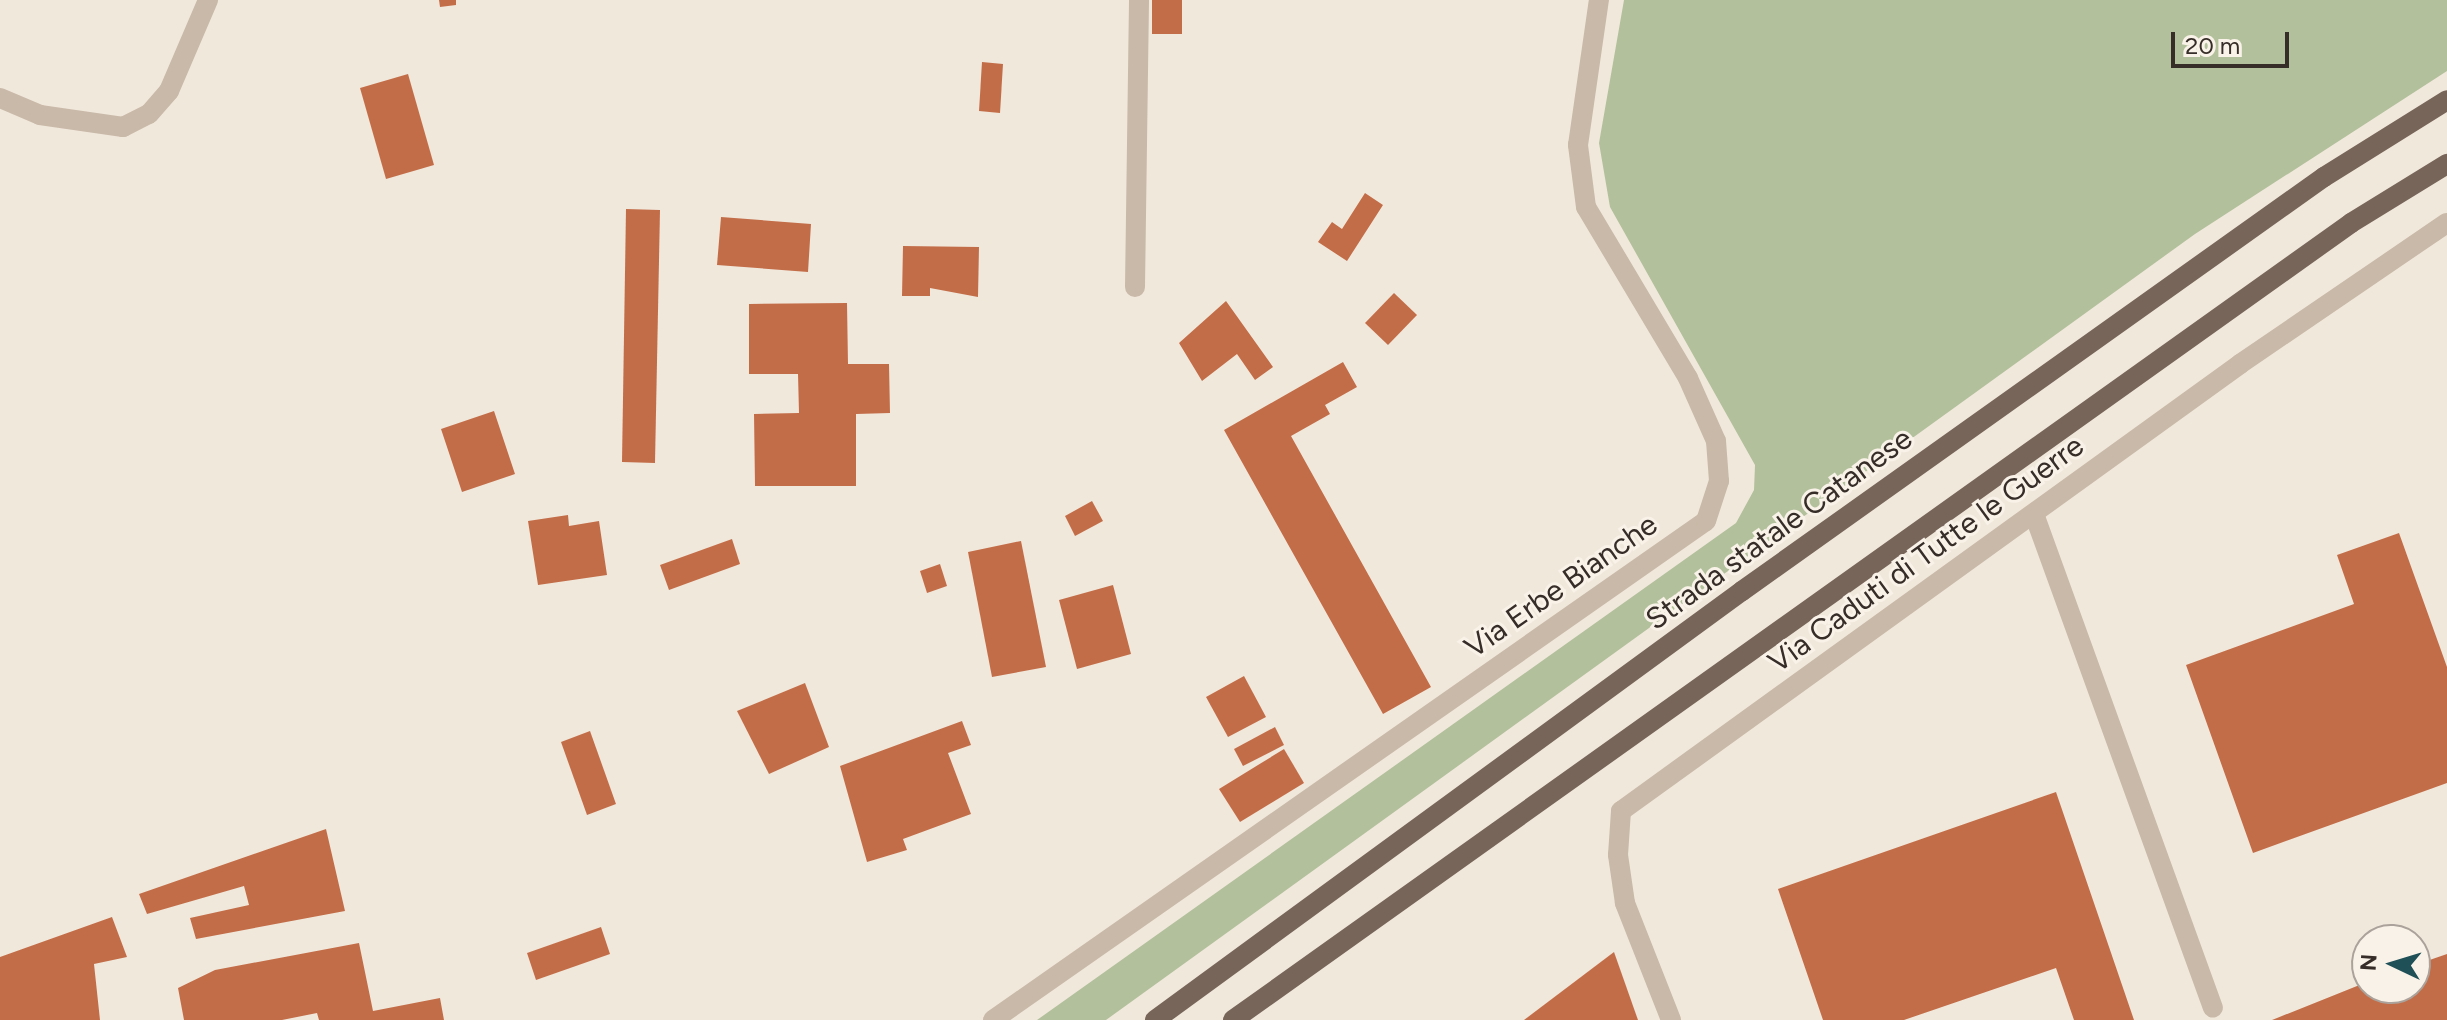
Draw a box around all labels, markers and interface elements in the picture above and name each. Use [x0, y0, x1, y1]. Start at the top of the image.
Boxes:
scale bar [2175, 16, 2293, 66]
text: 20 m [2185, 31, 2240, 60]
street label: Strada statale Catanese [1639, 420, 1919, 638]
street label: Via Caduti di Tutte le Guerre [1761, 428, 2091, 680]
street label: Via Erbe Bianche [1458, 506, 1664, 666]
north arrow [2351, 924, 2431, 1004]
text: N [2354, 953, 2383, 972]

